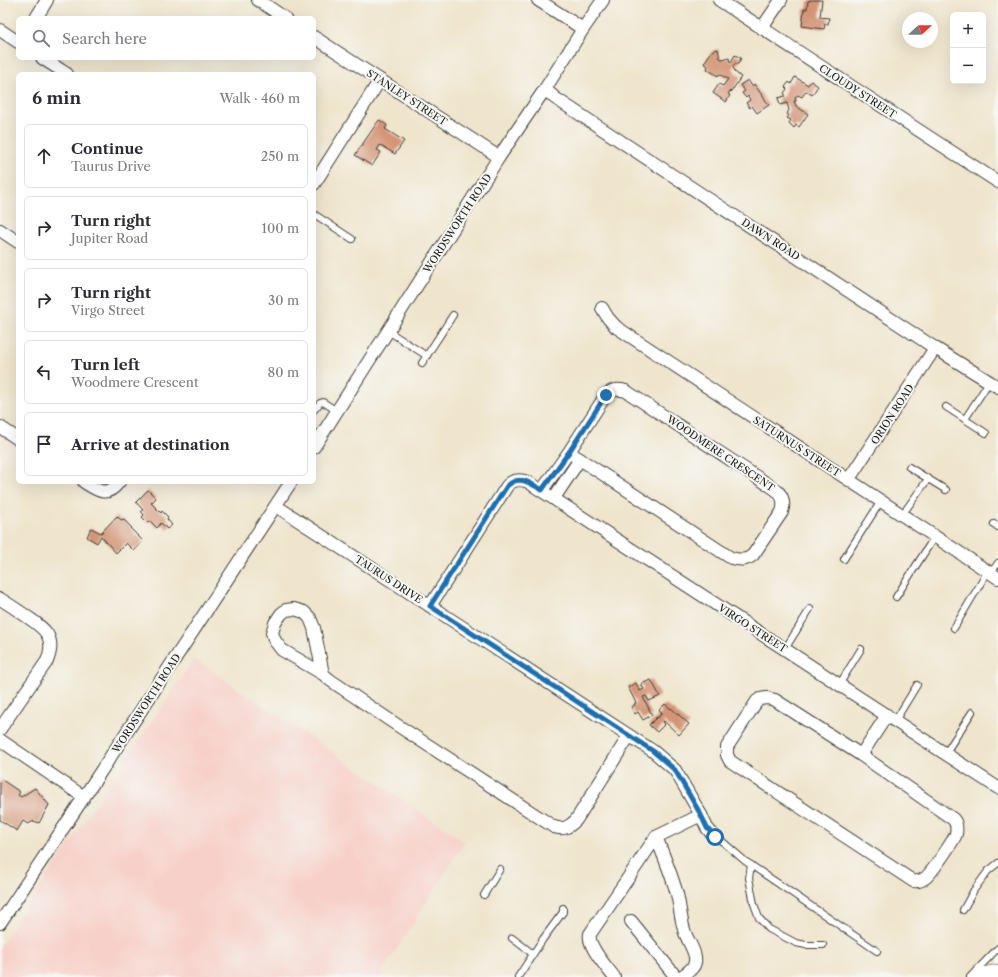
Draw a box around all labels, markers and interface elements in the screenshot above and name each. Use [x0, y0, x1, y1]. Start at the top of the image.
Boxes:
north arrow [902, 12, 938, 48]
map controls [950, 12, 986, 84]
button: + [950, 12, 986, 48]
search box [16, 16, 316, 60]
icon: search [30, 27, 52, 49]
text: Search here [62, 29, 147, 48]
button: − [950, 48, 986, 84]
street label: CLOUDY STREET [817, 62, 899, 121]
street label: STANLEY STREET [364, 67, 450, 129]
text: 6 min [32, 88, 81, 108]
text: Walk · 460 m [219, 90, 300, 106]
text: Continue [71, 139, 143, 158]
icon: ahead [33, 145, 55, 167]
text: 250 m [261, 148, 299, 164]
text: Taurus Drive [71, 158, 151, 174]
street label: WORDSWORTH ROAD [420, 171, 494, 276]
text: Turn right [71, 211, 151, 230]
street label: DAWN ROAD [739, 216, 802, 263]
icon: right [33, 217, 55, 239]
text: 100 m [261, 220, 299, 236]
text: Jupiter Road [71, 230, 148, 246]
text: Turn right [71, 283, 151, 302]
icon: right [33, 289, 55, 311]
text: 30 m [268, 292, 299, 308]
text: Virgo Street [71, 302, 145, 318]
text: Turn left [71, 355, 140, 374]
icon: left [33, 361, 55, 383]
text: 80 m [267, 364, 299, 380]
text: Woodmere Crescent [71, 374, 199, 390]
street label: ORION ROAD [868, 382, 917, 447]
route end [597, 386, 615, 404]
street label: WOODMERE CRESCENT [664, 412, 778, 495]
street label: SATURNUS STREET [751, 413, 843, 480]
icon: arrive [33, 433, 55, 455]
text: Arrive at destination [71, 435, 230, 454]
street label: TAURUS DRIVE [352, 553, 425, 606]
street label: VIRGO STREET [715, 601, 790, 656]
street label: WORDSWORTH ROAD [109, 651, 183, 756]
route start [706, 828, 724, 846]

